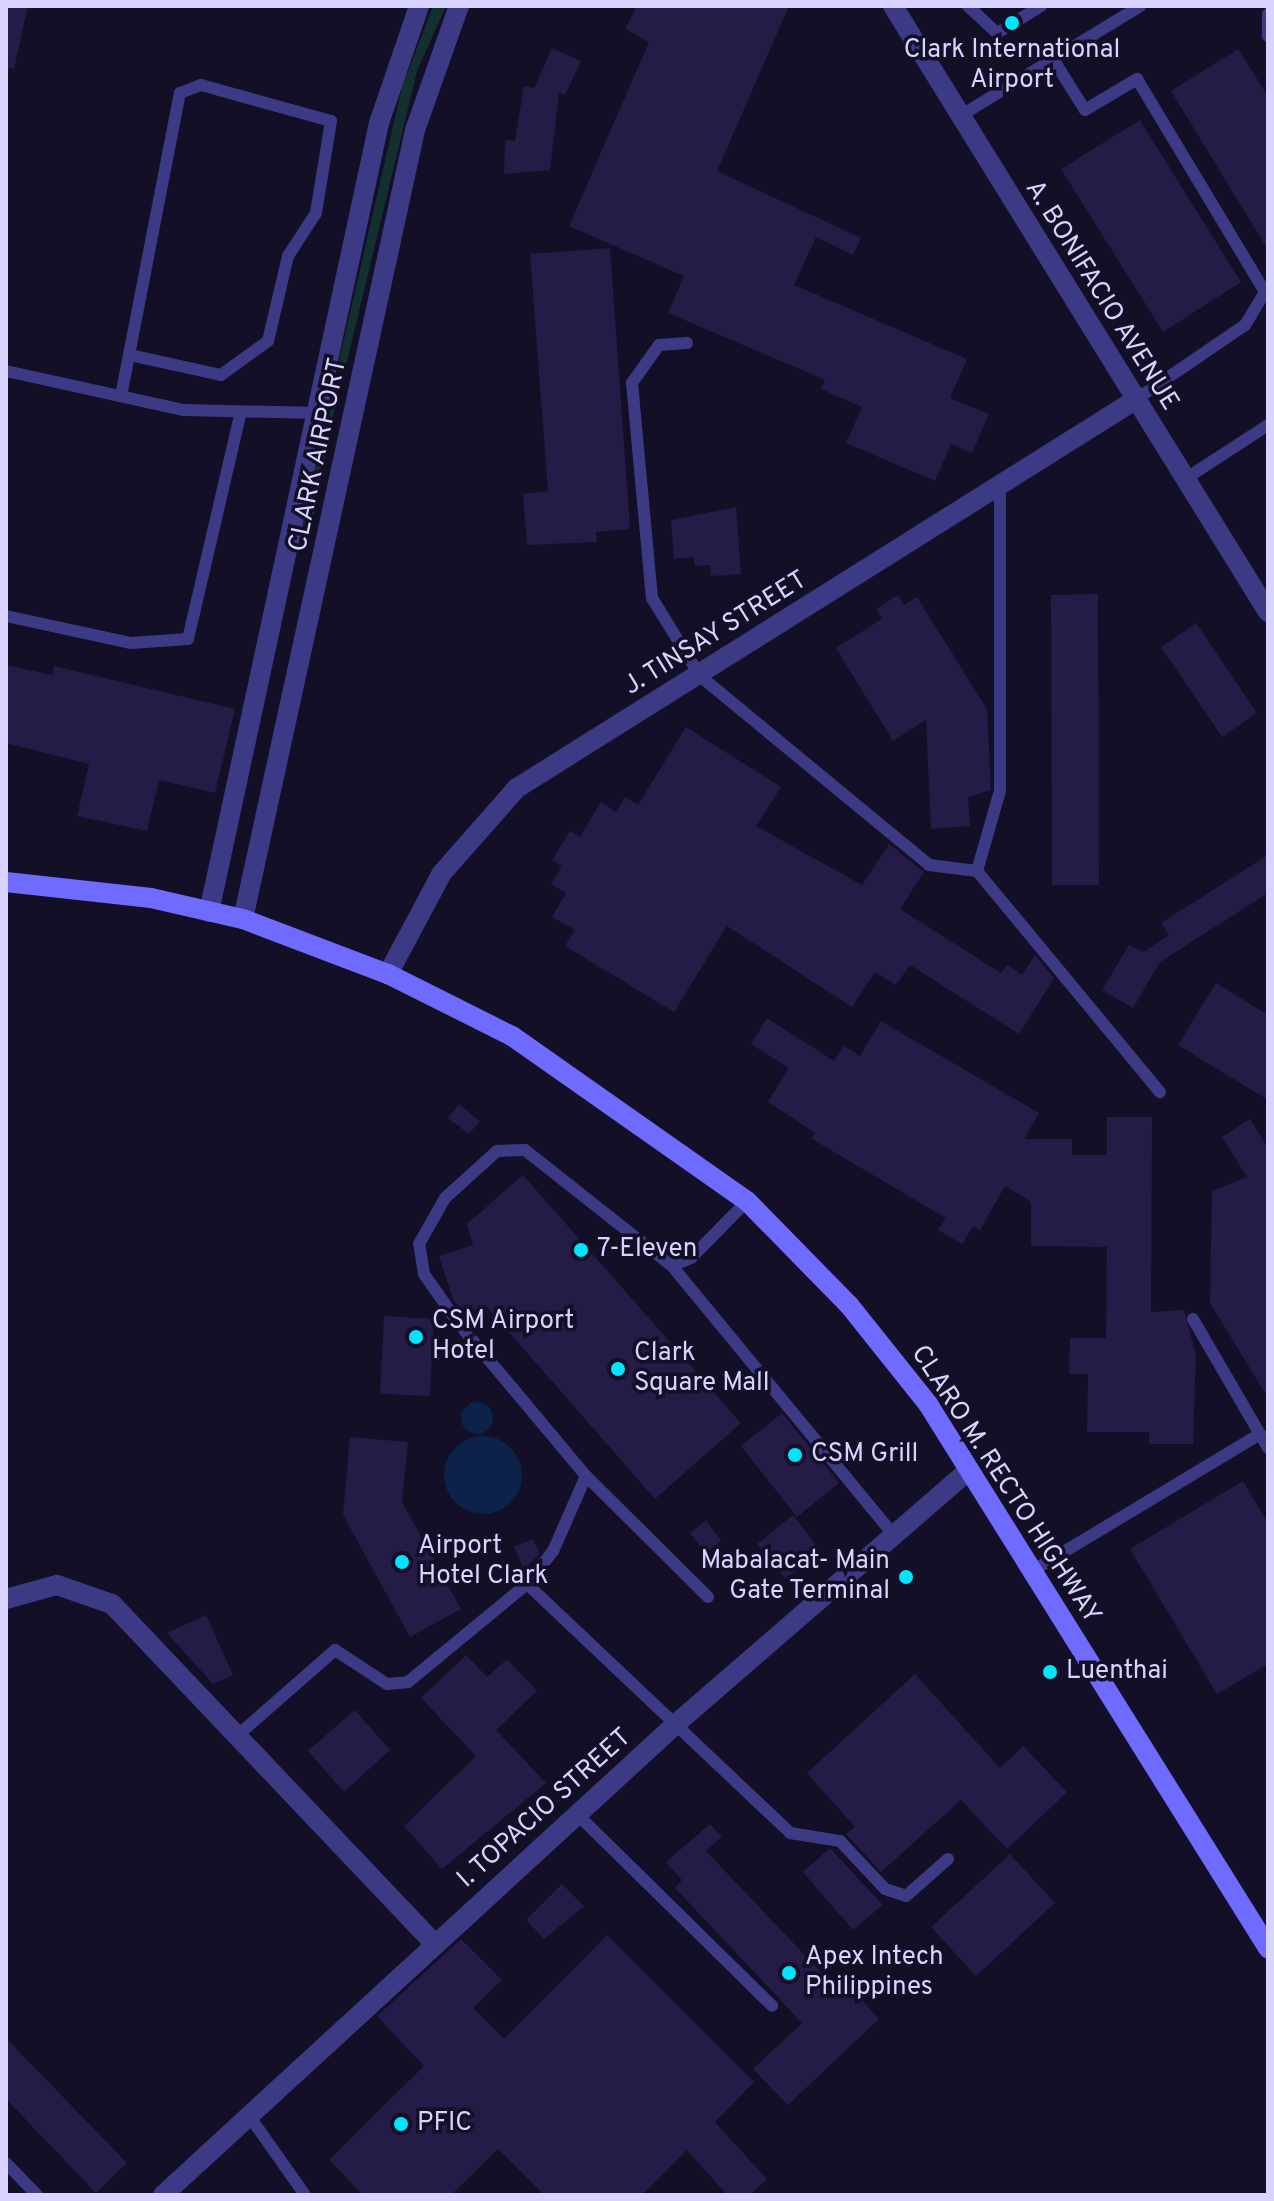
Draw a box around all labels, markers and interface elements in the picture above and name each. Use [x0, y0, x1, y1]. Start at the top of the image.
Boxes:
marker: Clark International Airport [1003, 14, 1021, 32]
place label: Clark International Airport [904, 35, 1120, 96]
street label: A. BONIFACIO AVENUE [1017, 175, 1185, 417]
street label: CLARK AIRPORT [283, 355, 355, 555]
street label: J. TINSAY STREET [618, 564, 814, 704]
place label: 7-Eleven [597, 1234, 697, 1266]
marker: 7-Eleven [572, 1241, 590, 1259]
place label: CSM Airport Hotel [432, 1306, 575, 1368]
marker: CSM Airport Hotel [407, 1328, 425, 1346]
place label: Clark Square Mall [634, 1338, 770, 1400]
street label: CLARO M. RECTO HIGHWAY [903, 1340, 1107, 1630]
marker: Clark Square Mall [609, 1360, 627, 1378]
place label: CSM Grill [811, 1439, 918, 1471]
marker: CSM Grill [786, 1446, 804, 1464]
place label: Airport Hotel Clark [418, 1531, 548, 1592]
place label: Mabalacat- Main Gate Terminal [700, 1546, 890, 1608]
marker: Airport Hotel Clark [393, 1553, 411, 1571]
marker: Mabalacat- Main Gate Terminal [897, 1568, 915, 1586]
place label: Luenthai [1066, 1656, 1168, 1688]
marker: Luenthai [1041, 1663, 1059, 1681]
street label: I. TOPACIO STREET [451, 1722, 639, 1896]
place label: Apex Intech Philippines [805, 1942, 944, 2004]
marker: Apex Intech Philippines [780, 1964, 798, 1982]
place label: PFIC [417, 2108, 472, 2140]
marker: PFIC [392, 2115, 410, 2133]

